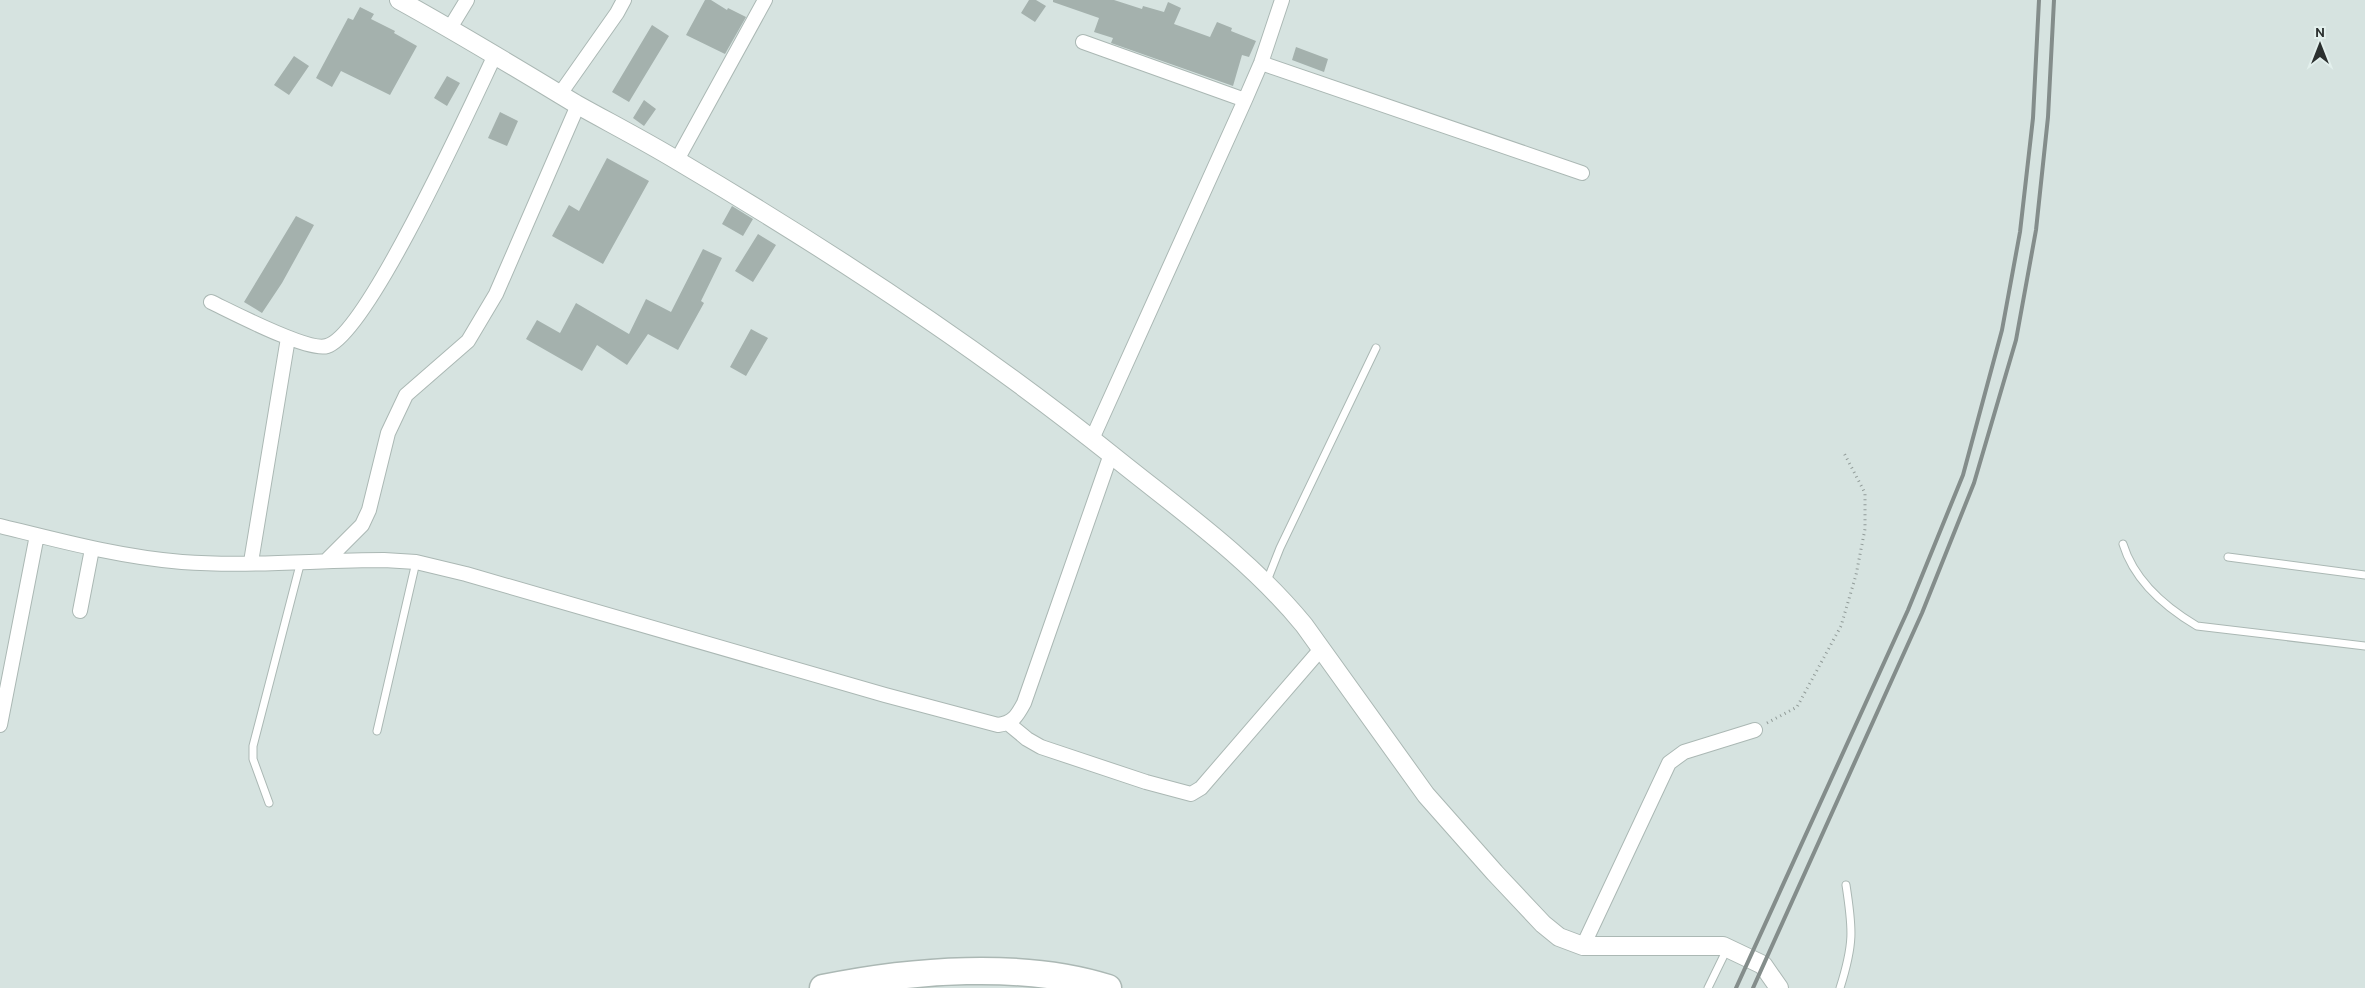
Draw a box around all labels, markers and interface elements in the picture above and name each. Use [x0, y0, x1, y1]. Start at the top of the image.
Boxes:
north arrow [2295, 20, 2345, 70]
text: N [2315, 25, 2325, 42]

